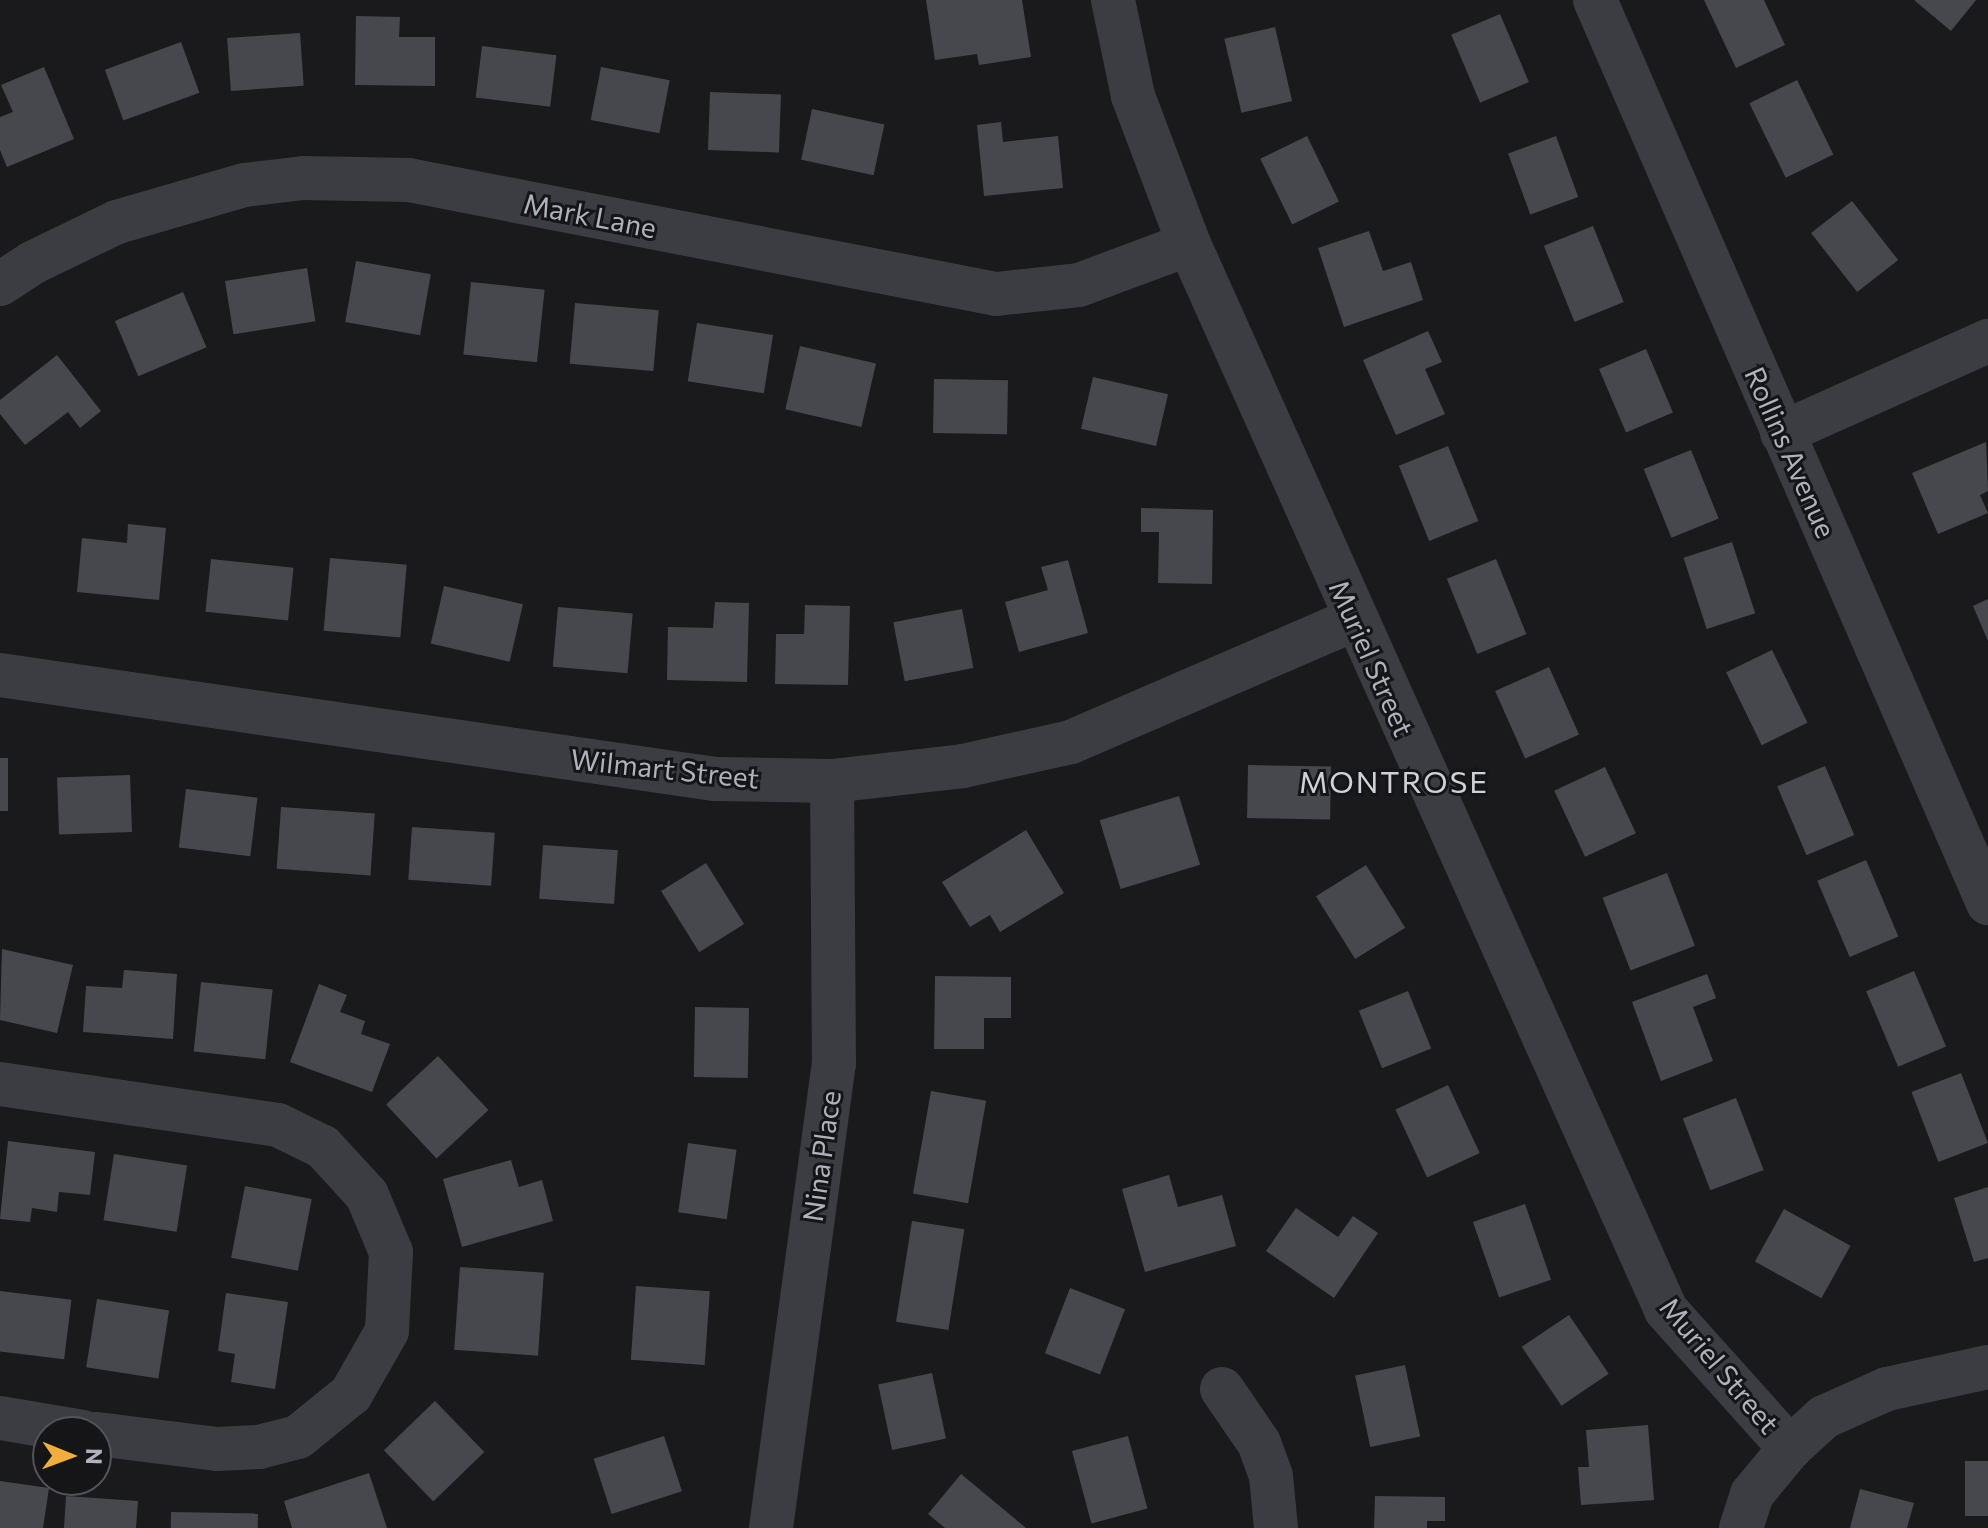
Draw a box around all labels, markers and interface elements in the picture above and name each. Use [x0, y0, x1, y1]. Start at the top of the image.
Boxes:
street label: Mark Lane [521, 186, 659, 244]
street label: Rollins Avenue [1738, 361, 1844, 543]
street label: Muriel Street [1323, 575, 1421, 741]
street label: Wilmart Street [569, 741, 761, 795]
district label: MONTROSE [1299, 763, 1489, 799]
street label: Nina Place [795, 1088, 847, 1224]
street label: Muriel Street [1653, 1290, 1787, 1440]
north arrow [32, 1416, 112, 1496]
text: N [81, 1448, 108, 1465]

